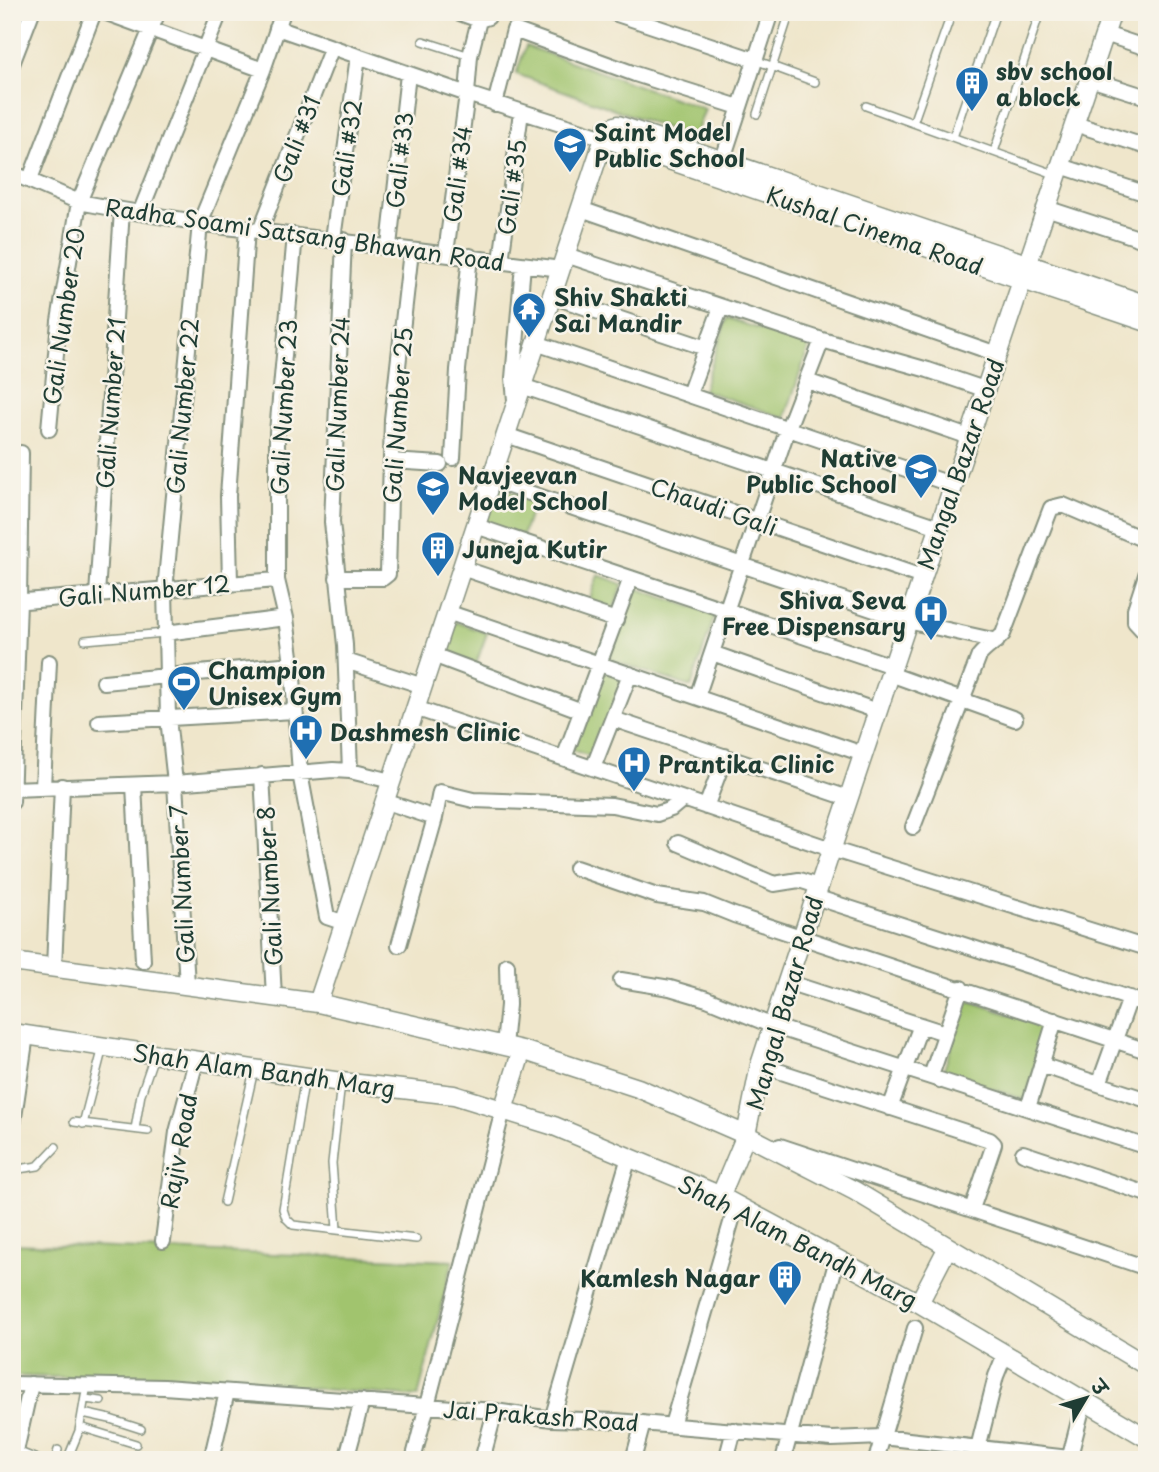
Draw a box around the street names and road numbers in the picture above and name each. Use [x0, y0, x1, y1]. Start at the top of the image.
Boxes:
street label: Gali #31 [263, 90, 329, 188]
street label: Gali #32 [322, 97, 370, 199]
street label: Gali #33 [377, 110, 421, 210]
street label: Gali #34 [434, 124, 480, 224]
street label: Gali #35 [488, 137, 534, 237]
street label: Kushal Cinema Road [762, 176, 988, 284]
street label: Radha Soami Satsang Bhawan Road [103, 189, 507, 279]
street label: Gali Number 20 [33, 225, 93, 407]
street label: Gali Number 21 [87, 316, 133, 490]
street label: Gali Number 22 [157, 316, 207, 496]
street label: Gali Number 24 [316, 316, 358, 492]
street label: Gali Number 23 [261, 318, 305, 496]
street label: Gali Number 25 [373, 326, 421, 504]
street label: Mangal Bazar Road [907, 354, 1013, 574]
street label: Chaudi Gali [646, 468, 782, 544]
street label: Gali Number 12 [57, 565, 231, 615]
street label: Gali Number 7 [159, 804, 203, 964]
street label: Gali Number 8 [247, 805, 291, 967]
street label: Mangal Bazar Road [737, 892, 831, 1114]
street label: Shah Alam Bandh Marg [131, 1034, 397, 1106]
street label: Rajiv Road [151, 1090, 205, 1212]
street label: Shah Alam Bandh Marg [672, 1165, 924, 1317]
street label: Jai Prakash Road [442, 1391, 640, 1439]

